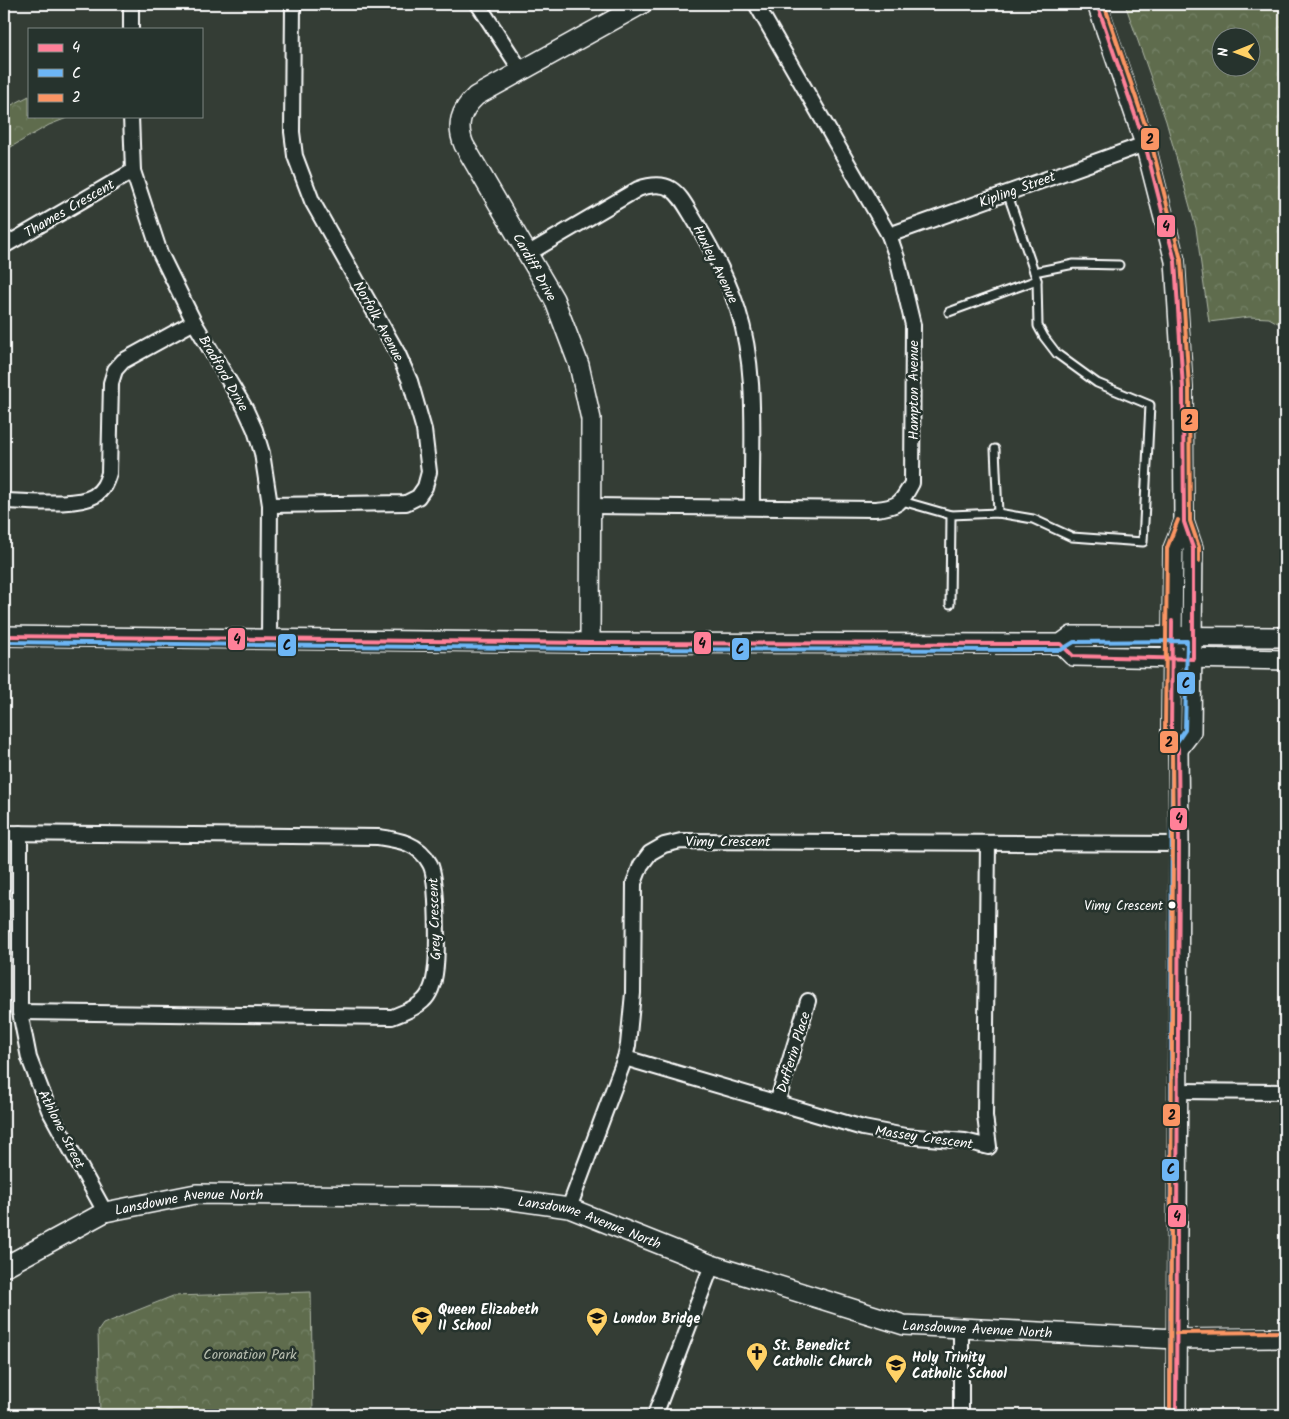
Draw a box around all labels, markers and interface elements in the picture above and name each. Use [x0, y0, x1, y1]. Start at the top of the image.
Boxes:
legend [28, 28, 202, 118]
north arrow [1212, 28, 1262, 78]
text: 4 [72, 36, 80, 60]
text: N [1213, 47, 1235, 57]
text: C [72, 62, 81, 86]
text: 2 [72, 86, 81, 110]
line badge: 2 [1140, 127, 1160, 151]
text: 2 [1146, 129, 1154, 151]
street label: Kipling Street [976, 166, 1059, 214]
street label: Thames Crescent [20, 174, 119, 244]
line badge: 4 [1156, 214, 1176, 238]
text: 4 [1162, 216, 1170, 238]
street label: Huxley Avenue [687, 221, 744, 308]
street label: Cardiff Drive [506, 229, 562, 306]
street label: Norfolk Avenue [347, 277, 410, 366]
street label: Bradford Drive [192, 331, 254, 416]
street label: Hampton Avenue [903, 339, 925, 440]
line badge: 2 [1180, 408, 1199, 432]
text: 2 [1185, 410, 1193, 432]
line badge: 4 [227, 627, 246, 651]
text: 4 [233, 629, 241, 651]
line badge: 4 [693, 631, 712, 655]
line badge: C [277, 633, 297, 657]
text: 4 [698, 633, 706, 655]
text: C [283, 635, 291, 657]
line badge: C [731, 637, 750, 661]
text: C [736, 639, 744, 661]
line badge: C [1176, 671, 1196, 695]
text: C [1182, 673, 1190, 695]
line badge: 2 [1159, 730, 1179, 754]
text: 2 [1165, 732, 1173, 754]
line badge: 4 [1169, 807, 1188, 831]
text: 4 [1175, 808, 1183, 830]
street label: Vimy Crescent [686, 831, 771, 853]
street label: Grey Crescent [423, 877, 447, 961]
place label: Vimy Crescent [1084, 896, 1164, 917]
marker: Vimy Crescent [1167, 900, 1177, 910]
street label: Dufferin Place [771, 1008, 817, 1096]
street label: Athlone Street [32, 1086, 91, 1173]
line badge: 2 [1162, 1103, 1181, 1127]
text: 2 [1168, 1105, 1176, 1127]
street label: Massey Crescent [873, 1120, 975, 1156]
line badge: C [1161, 1158, 1180, 1182]
text: C [1167, 1159, 1175, 1181]
street label: Lansdowne Avenue North [113, 1184, 263, 1222]
street label: Lansdowne Avenue North [516, 1191, 664, 1256]
line badge: 4 [1167, 1204, 1187, 1228]
text: 4 [1173, 1206, 1181, 1228]
place label: Queen Elizabeth II School [438, 1299, 539, 1337]
school or university icon: Queen Elizabeth II School [410, 1305, 434, 1336]
school or university icon: London Bridge [585, 1306, 609, 1337]
place label: London Bridge [613, 1308, 701, 1330]
street label: Lansdowne Avenue North [902, 1315, 1053, 1345]
place label: St. Benedict Catholic Church [773, 1335, 872, 1373]
church icon: St. Benedict Catholic Church [745, 1341, 769, 1372]
park label: Coronation Park [203, 1344, 297, 1366]
place label: Holy Trinity Catholic School [912, 1347, 1007, 1385]
school or university icon: Holy Trinity Catholic School [884, 1353, 908, 1384]

